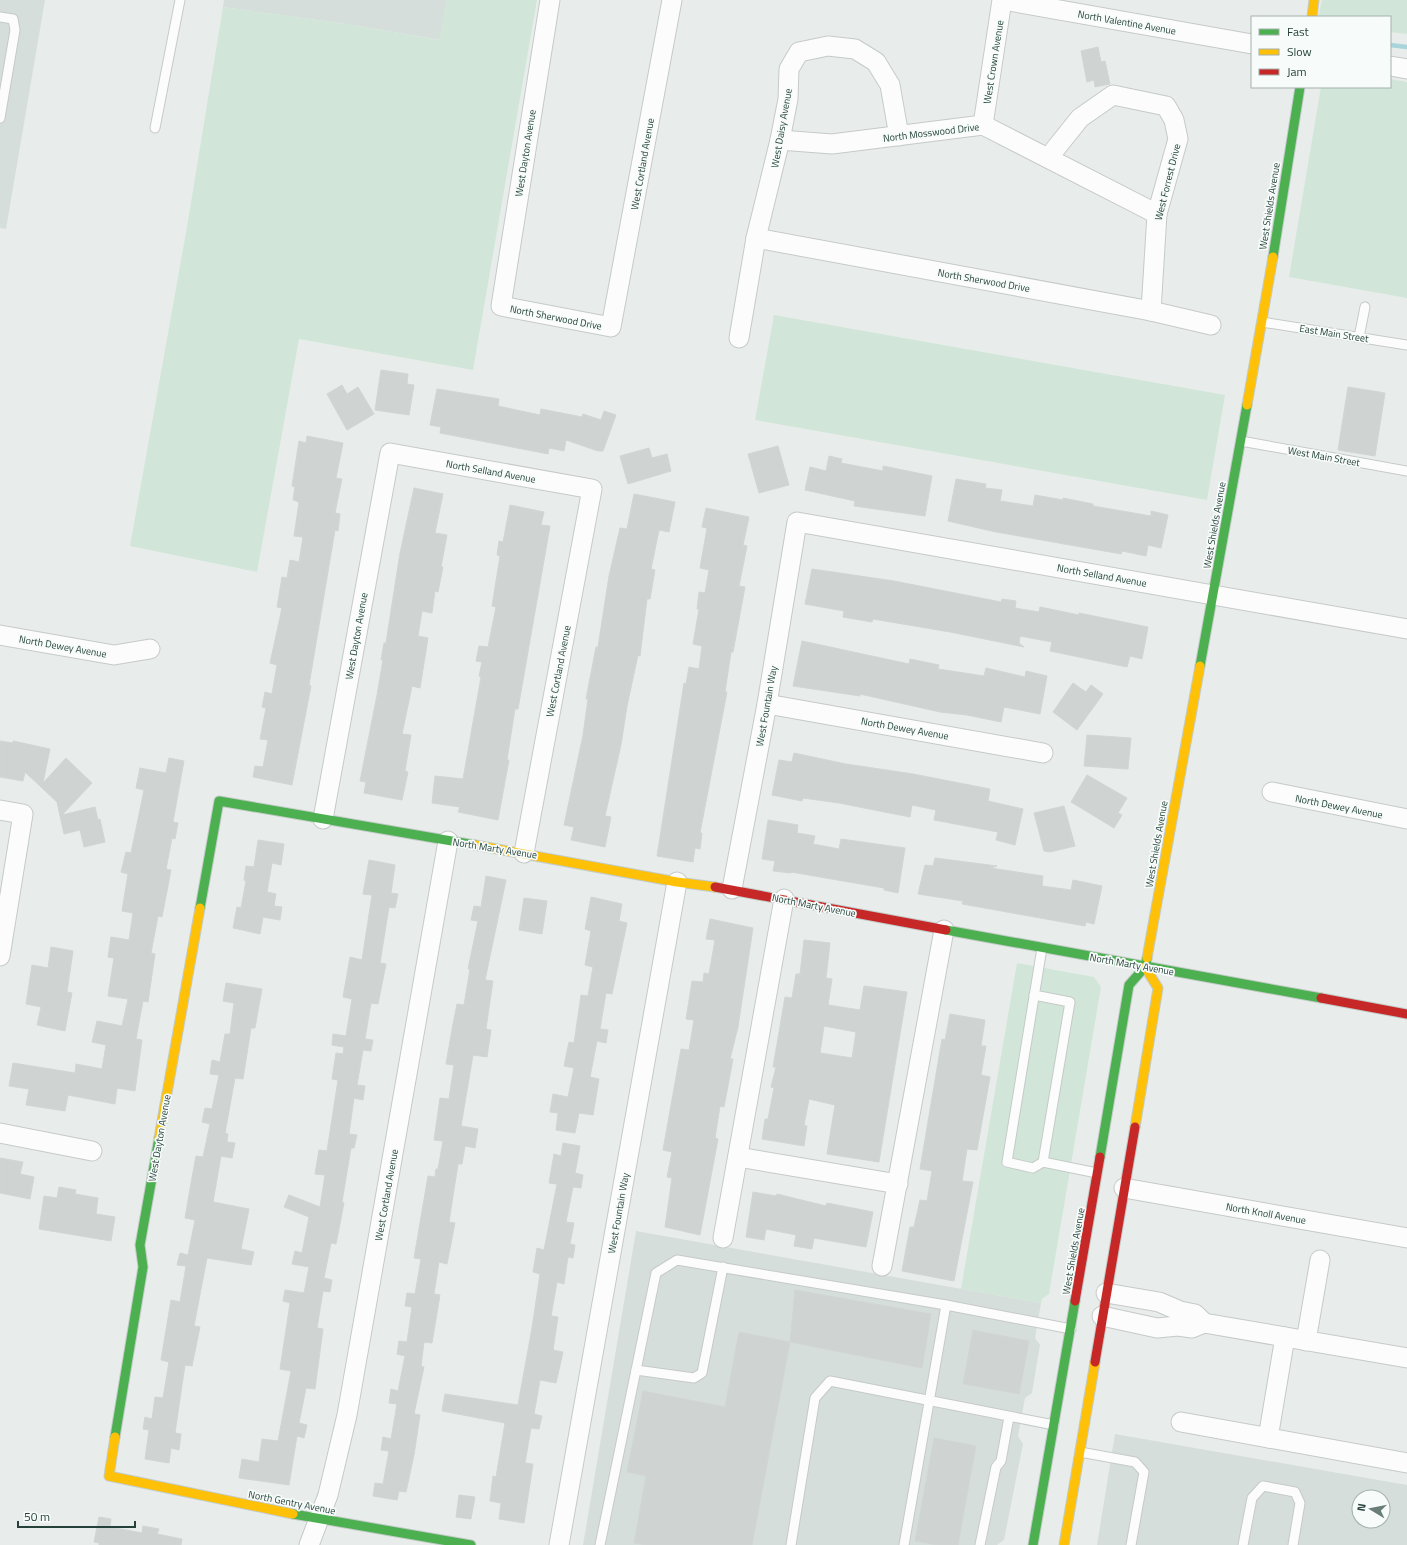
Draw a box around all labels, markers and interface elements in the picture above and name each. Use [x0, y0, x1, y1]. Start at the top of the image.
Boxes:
street label: North Valentine Avenue [1077, 6, 1177, 39]
legend [1251, 16, 1391, 88]
street label: West Crown Avenue [979, 19, 1008, 105]
text: Fast [1287, 22, 1310, 41]
text: Slow [1287, 42, 1312, 61]
text: Jam [1287, 62, 1307, 81]
street label: West Daisy Avenue [767, 87, 796, 169]
street label: West Dayton Avenue [511, 108, 540, 198]
street label: West Cortland Avenue [627, 117, 658, 211]
street label: North Mosswood Drive [882, 119, 980, 146]
street label: West Forrest Drive [1151, 142, 1184, 222]
street label: West Shields Avenue [1255, 162, 1284, 251]
street label: North Sherwood Drive [937, 265, 1031, 296]
street label: North Sherwood Drive [509, 301, 603, 334]
street label: East Main Street [1298, 321, 1370, 346]
street label: West Main Street [1287, 443, 1362, 470]
street label: North Selland Avenue [445, 456, 537, 487]
street label: West Shields Avenue [1199, 481, 1230, 570]
street label: North Selland Avenue [1056, 560, 1148, 591]
street label: West Dayton Avenue [341, 591, 372, 681]
street label: West Cortland Avenue [542, 624, 575, 718]
street label: North Dewey Avenue [18, 631, 108, 662]
street label: West Fountain Way [752, 664, 781, 748]
street label: North Dewey Avenue [860, 713, 950, 744]
street label: North Dewey Avenue [1294, 791, 1384, 822]
street label: West Shields Avenue [1141, 800, 1172, 889]
street label: North Marty Avenue [452, 834, 538, 863]
street label: North Marty Avenue [771, 890, 857, 921]
street label: North Marty Avenue [1089, 950, 1175, 979]
street label: West Dayton Avenue [144, 1093, 175, 1183]
street label: West Cortland Avenue [371, 1148, 402, 1242]
street label: West Fountain Way [604, 1171, 633, 1255]
street label: North Knoll Avenue [1225, 1199, 1307, 1228]
street label: West Shields Avenue [1058, 1207, 1089, 1296]
street label: North Gentry Avenue [247, 1487, 337, 1518]
north arrow [1351, 1489, 1391, 1529]
text: N [1353, 1502, 1370, 1512]
scale bar [18, 1503, 135, 1529]
text: 50 m [24, 1507, 50, 1526]

